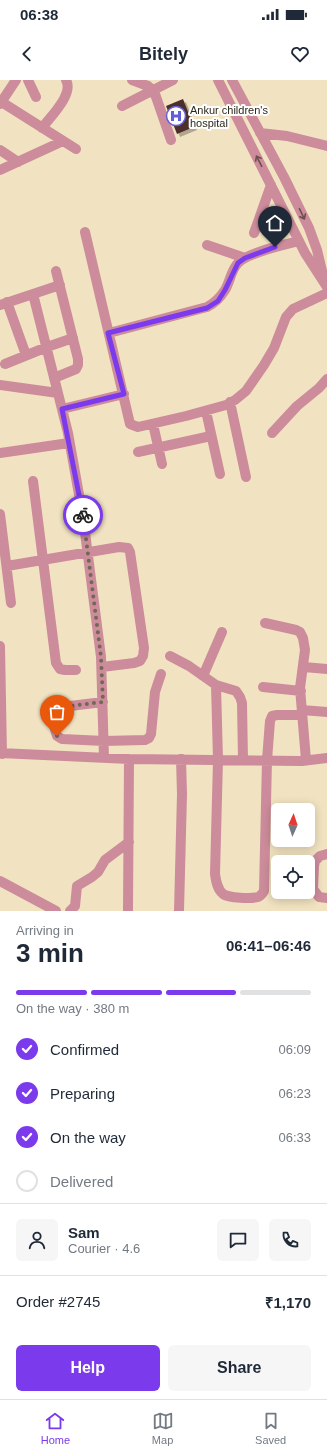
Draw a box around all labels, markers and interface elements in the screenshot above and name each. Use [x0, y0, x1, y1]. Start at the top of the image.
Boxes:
text: 06:38 [20, 6, 58, 23]
icon: back [16, 43, 38, 65]
icon: heart [289, 43, 311, 65]
text: Bitely [139, 44, 188, 64]
place label: Ankur children's hospital [190, 104, 268, 129]
hospital icon: Ankur children's hospital [165, 105, 187, 127]
one-way arrow [255, 155, 262, 167]
pin [258, 206, 292, 247]
one-way arrow [299, 208, 306, 220]
icon: home [264, 212, 286, 234]
courier [63, 495, 103, 535]
icon: bike [72, 504, 94, 526]
pin [40, 695, 74, 736]
icon: bag [46, 701, 68, 723]
north arrow [271, 803, 315, 847]
map controls [271, 803, 315, 899]
button: locate [271, 855, 315, 899]
text: Arriving in [16, 923, 74, 938]
text: 06:41–06:46 [226, 937, 311, 954]
text: 3 min [16, 938, 84, 968]
text: On the way · 380 m [16, 1001, 129, 1016]
icon: check [16, 1038, 38, 1060]
text: Confirmed [50, 1041, 119, 1058]
text: 06:09 [278, 1042, 311, 1057]
icon: check [16, 1082, 38, 1104]
text: Preparing [50, 1085, 115, 1102]
text: 06:23 [278, 1086, 311, 1101]
icon: check [16, 1126, 38, 1148]
text: On the way [50, 1129, 126, 1146]
text: 06:33 [278, 1130, 311, 1145]
text: Delivered [50, 1173, 113, 1190]
button: person [16, 1219, 58, 1261]
button: chat [217, 1219, 259, 1261]
button: phone [269, 1219, 311, 1261]
text: Sam [68, 1224, 100, 1241]
text: Courier · 4.6 [68, 1241, 140, 1256]
text: Order #2745 [16, 1293, 100, 1310]
text: ₹1,170 [265, 1294, 311, 1311]
button: Help [16, 1345, 160, 1391]
button: Share [168, 1345, 311, 1391]
tab: Home [41, 1410, 70, 1446]
tab: Map [152, 1410, 174, 1446]
tab: Saved [255, 1410, 286, 1446]

